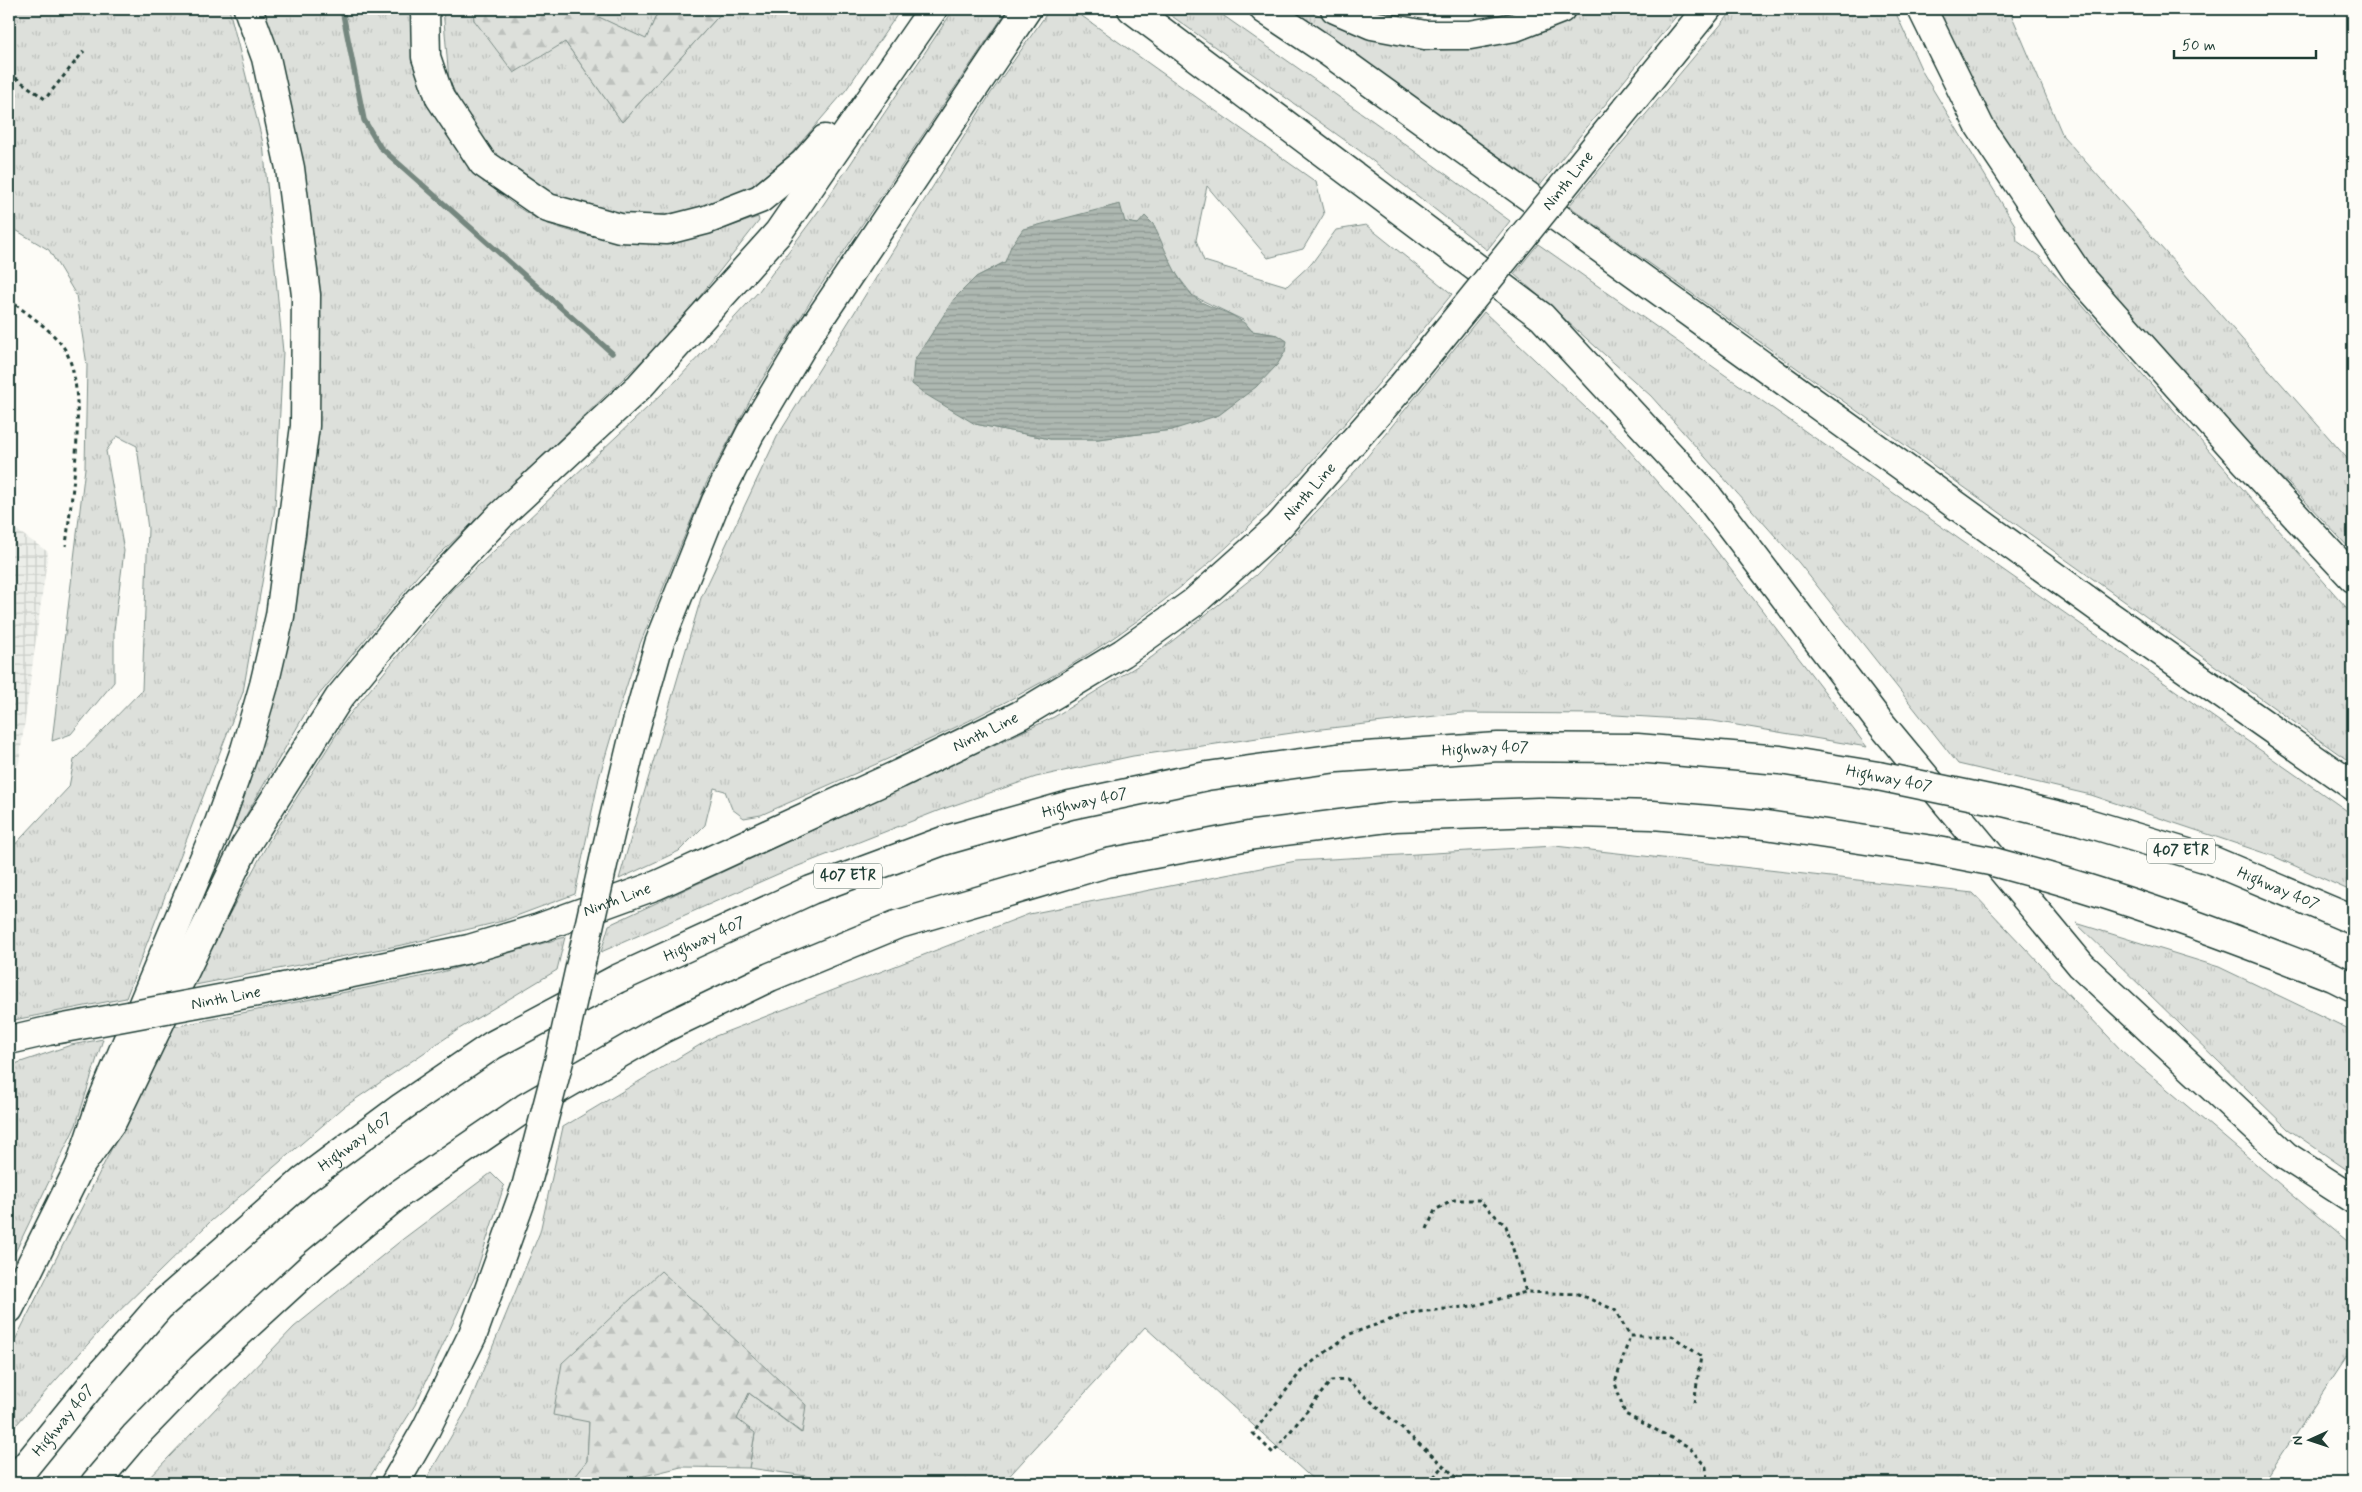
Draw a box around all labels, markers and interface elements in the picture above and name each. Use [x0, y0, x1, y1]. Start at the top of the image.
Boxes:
scale bar [2174, 28, 2317, 60]
text: 50 m [2182, 36, 2216, 56]
street label: Ninth Line [1537, 146, 1598, 215]
street label: Ninth Line [1278, 458, 1341, 525]
street label: Ninth Line [949, 707, 1022, 757]
street label: Highway 407 [1441, 736, 1529, 761]
street label: Highway 407 [1844, 760, 1934, 799]
street label: Highway 407 [1039, 783, 1130, 823]
road number: 407 ETR [2147, 838, 2215, 864]
street label: Highway 407 [2234, 862, 2323, 915]
road number: 407 ETR [814, 864, 882, 888]
street label: Ninth Line [580, 878, 654, 922]
street label: Highway 407 [660, 911, 749, 967]
street label: Ninth Line [189, 981, 263, 1015]
street label: Highway 407 [314, 1107, 397, 1176]
street label: Highway 407 [27, 1379, 99, 1461]
north arrow [2284, 1414, 2334, 1464]
text: N [2289, 1435, 2307, 1446]

